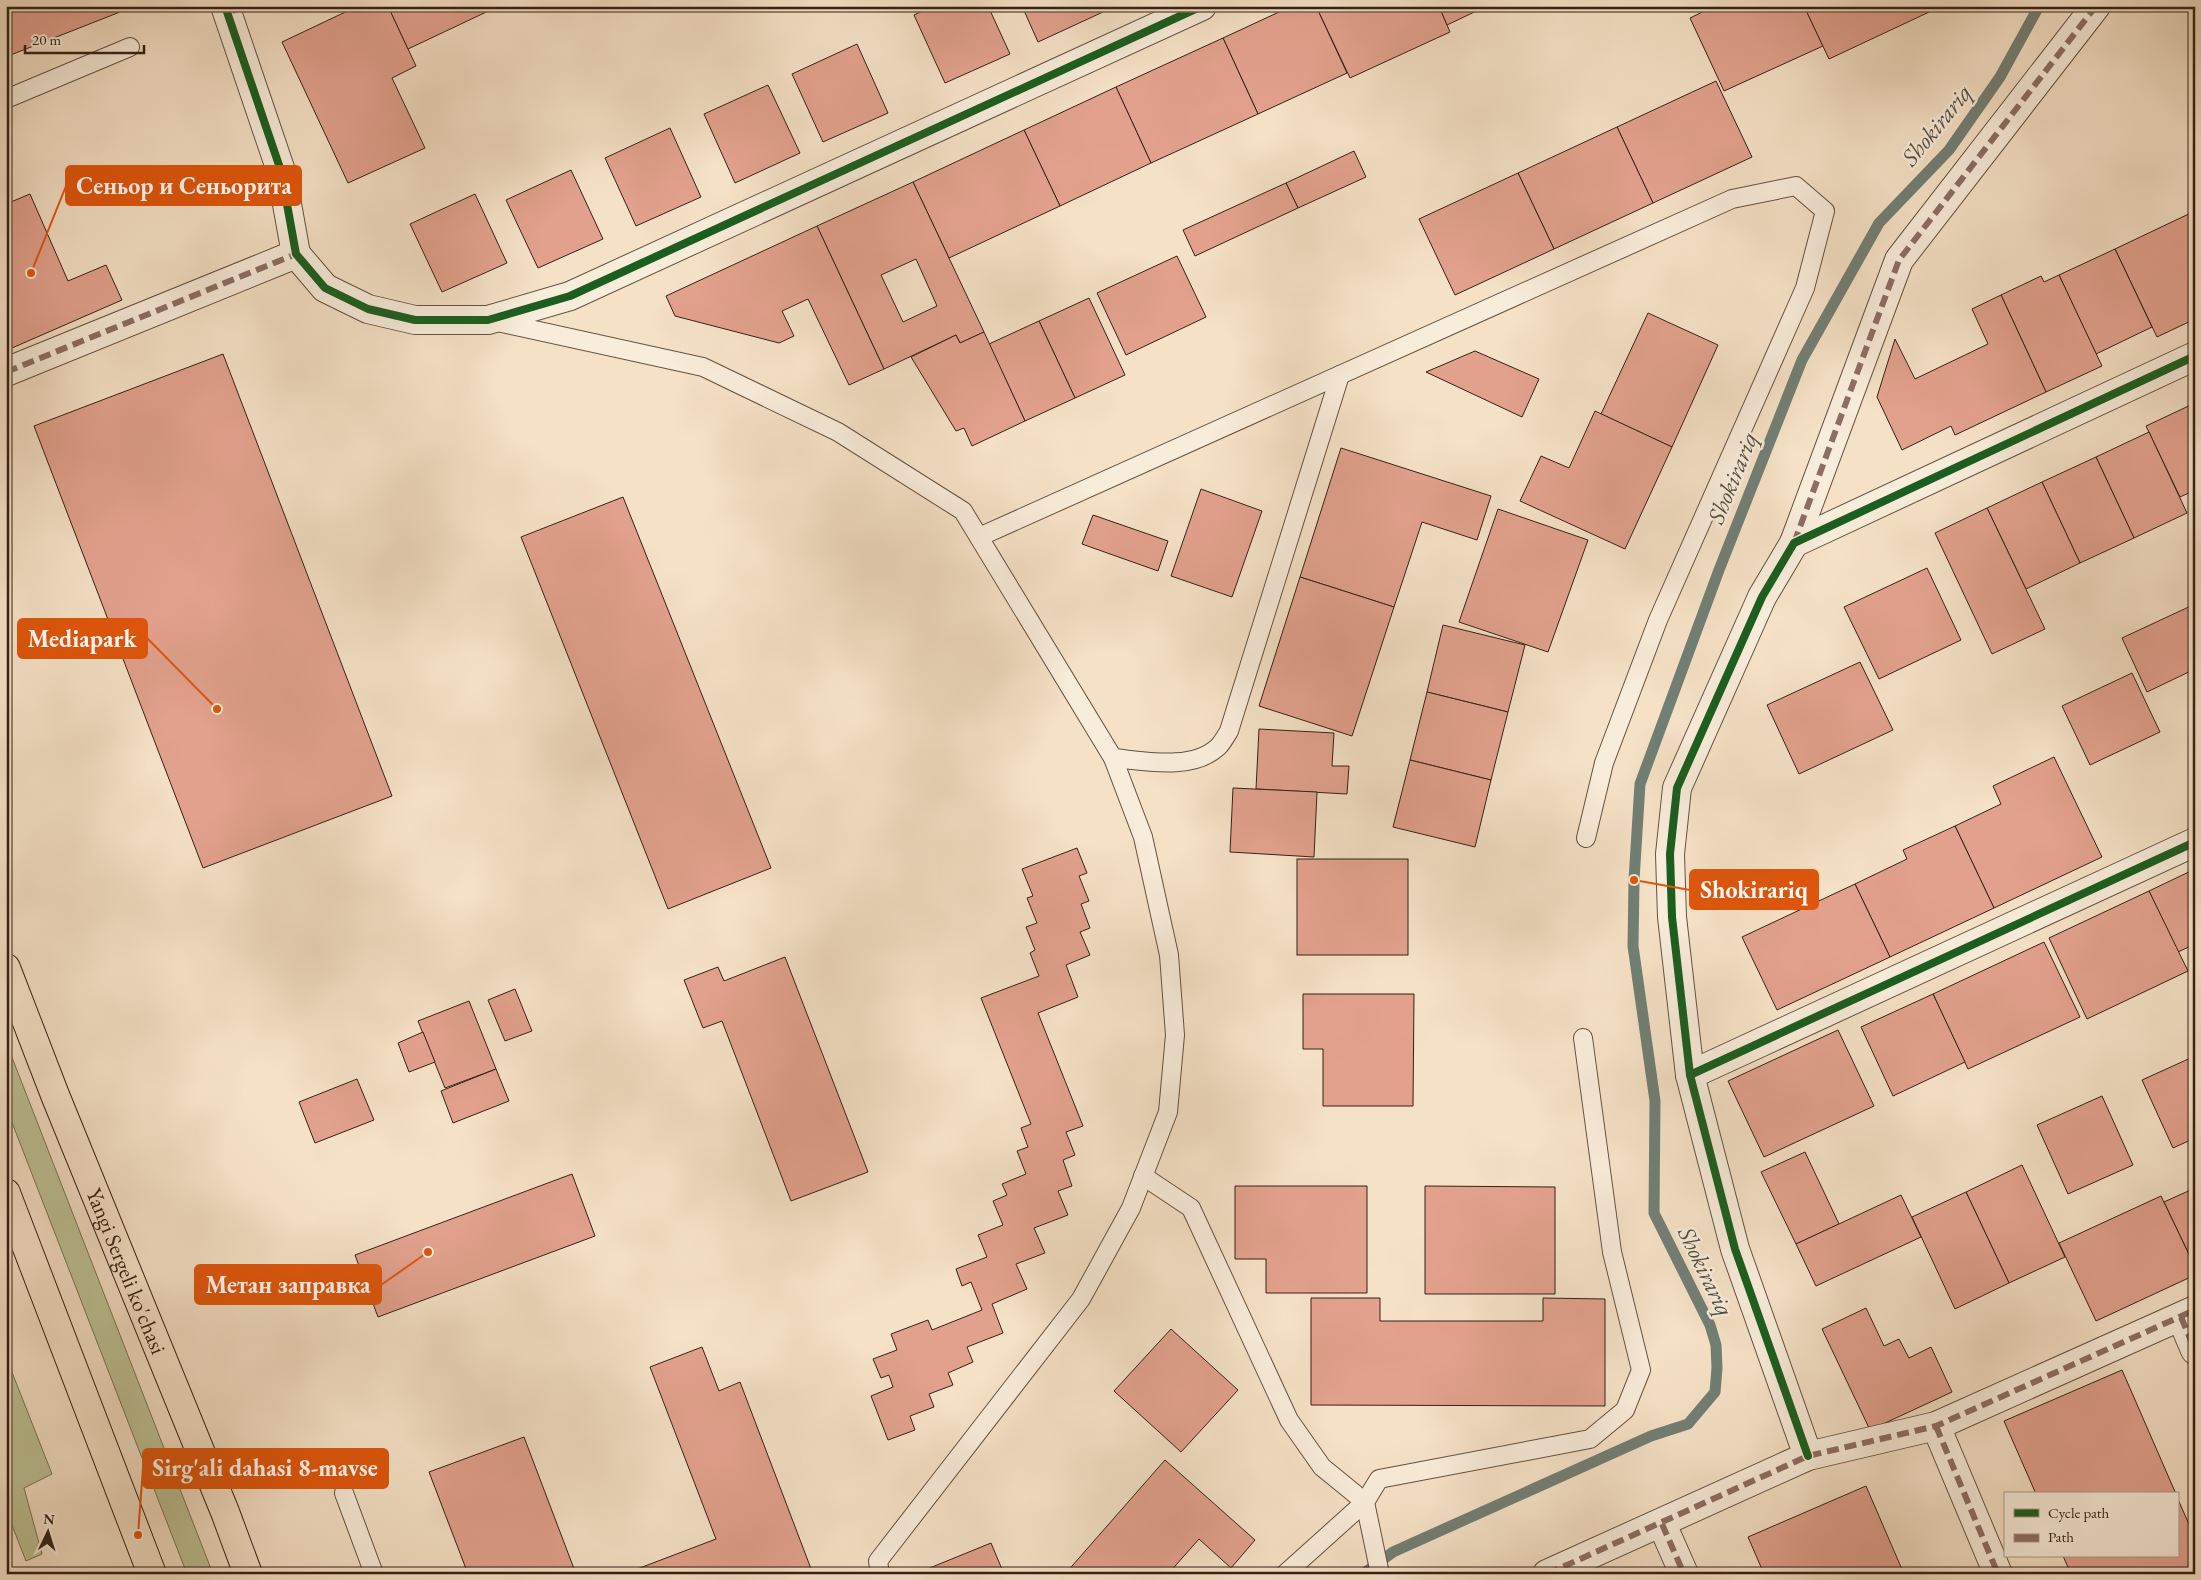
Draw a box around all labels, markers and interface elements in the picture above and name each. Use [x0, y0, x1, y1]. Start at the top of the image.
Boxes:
scale bar [25, 22, 144, 54]
text: 20 m [32, 30, 61, 49]
water label: Shokirariq [1893, 78, 1979, 173]
callout: Сеньор и Сеньорита [66, 166, 301, 205]
text: Сеньор и Сеньорита [76, 170, 292, 201]
water label: Shokirariq [1699, 427, 1765, 529]
callout: Mediapark [18, 619, 147, 658]
text: Mediapark [27, 623, 137, 654]
callout: Shokirariq [1690, 870, 1818, 909]
text: Shokirariq [1700, 874, 1808, 906]
street label: Yangi Sergeli ko'chasi [80, 1183, 174, 1358]
water label: Shokirariq [1670, 1220, 1741, 1322]
callout: Метан заправка [195, 1265, 381, 1304]
text: Метан заправка [205, 1269, 371, 1300]
callout: Sirg'ali dahasi 8-mavse [143, 1449, 388, 1488]
text: Sirg'ali dahasi 8-mavse [152, 1452, 378, 1484]
legend [2004, 1492, 2178, 1558]
text: Cycle path [2048, 1503, 2110, 1522]
north arrow [22, 1508, 72, 1558]
text: N [43, 1510, 56, 1528]
text: Path [2048, 1527, 2074, 1546]

